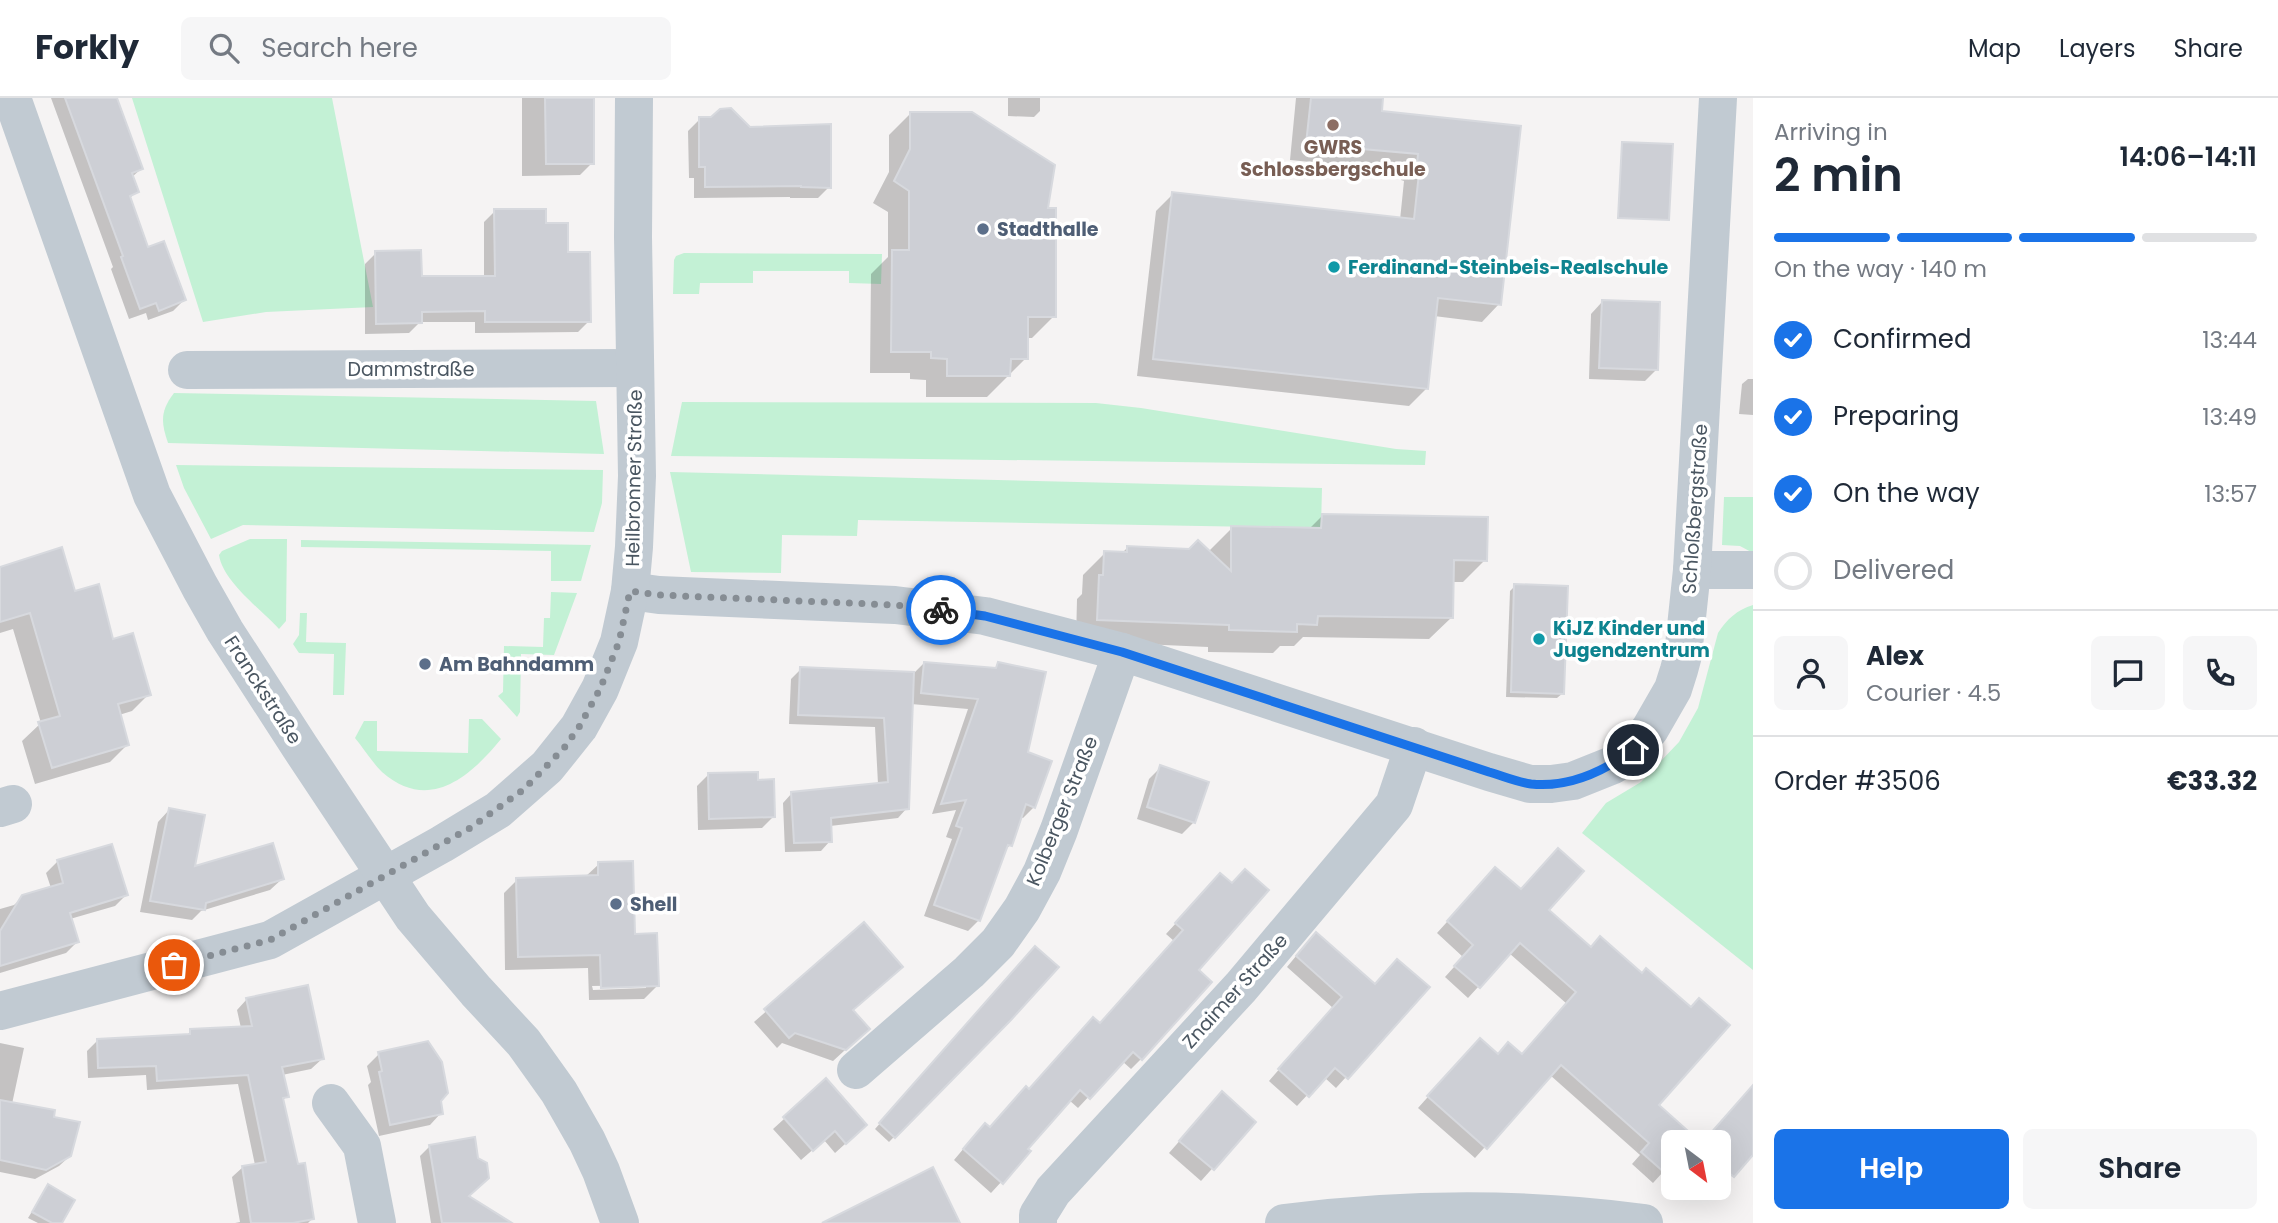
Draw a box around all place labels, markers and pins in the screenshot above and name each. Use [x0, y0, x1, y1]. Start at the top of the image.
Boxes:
marker: GWRS Schlossbergschule [1325, 117, 1341, 133]
place label: GWRS Schlossbergschule [1240, 134, 1426, 183]
place label: Stadthalle [997, 216, 1099, 243]
marker: Stadthalle [975, 221, 991, 237]
place label: Ferdinand-Steinbeis-Realschule [1348, 254, 1668, 281]
marker: Ferdinand-Steinbeis-Realschule [1326, 259, 1342, 275]
place label: KiJZ Kinder und Jugendzentrum [1553, 615, 1710, 664]
marker: KiJZ Kinder und Jugendzentrum [1531, 631, 1547, 647]
place label: Am Bahndamm [439, 651, 594, 678]
marker: Am Bahndamm [417, 656, 433, 672]
pin [1603, 720, 1663, 780]
place label: Shell [630, 891, 677, 918]
marker: Shell [608, 896, 624, 912]
pin [144, 935, 204, 995]

